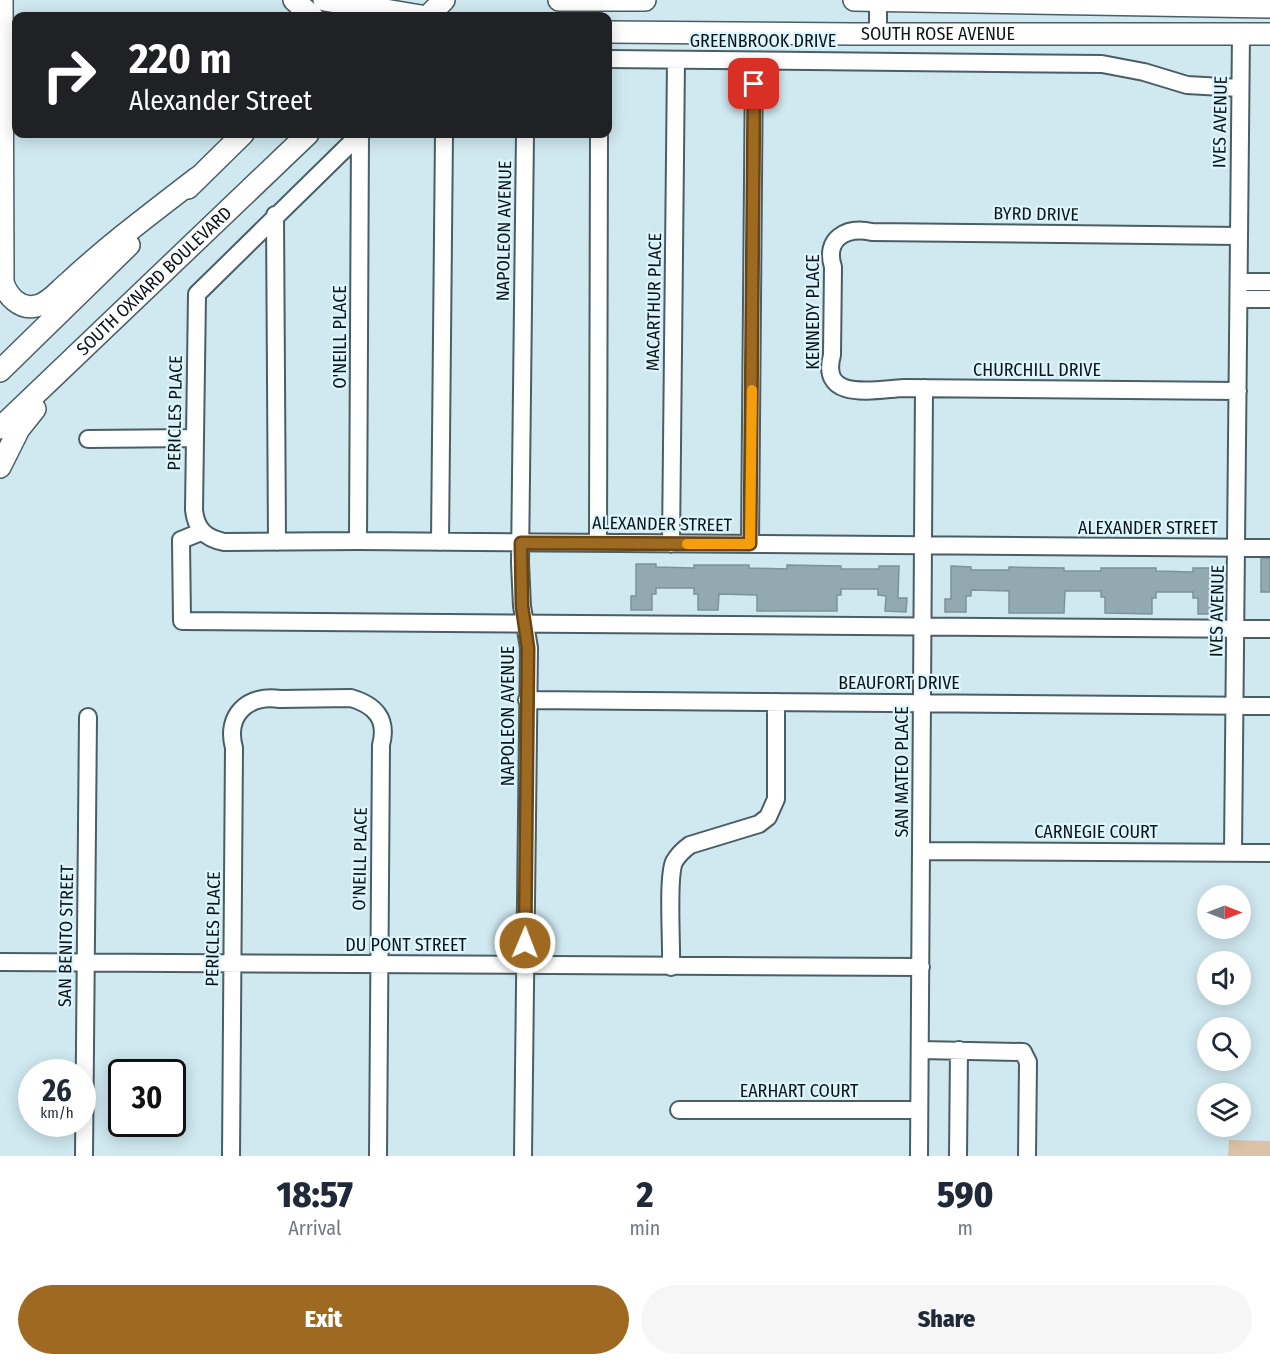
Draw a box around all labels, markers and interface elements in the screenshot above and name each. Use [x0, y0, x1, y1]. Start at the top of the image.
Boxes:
street label: SOUTH ROSE AVENUE [861, 23, 1015, 45]
street label: GREENBROOK DRIVE [690, 30, 836, 52]
text: 220 m [129, 34, 232, 84]
icon: right [30, 36, 108, 114]
pin [728, 58, 779, 109]
icon: arrive [737, 67, 770, 100]
street label: IVES AVENUE [1208, 76, 1232, 168]
text: Alexander Street [129, 85, 312, 117]
street label: NAPOLEON AVENUE [492, 161, 516, 301]
street label: SOUTH OXNARD BOULEVARD [72, 202, 236, 360]
street label: BYRD DRIVE [993, 202, 1079, 226]
street label: MACARTHUR PLACE [642, 233, 666, 371]
street label: KENNEDY PLACE [802, 254, 824, 370]
street label: O'NEILL PLACE [329, 285, 351, 389]
street label: PERICLES PLACE [163, 355, 187, 471]
street label: CHURCHILL DRIVE [973, 359, 1101, 381]
street label: ALEXANDER STREET [592, 512, 733, 536]
street label: ALEXANDER STREET [1078, 517, 1219, 539]
street label: IVES AVENUE [1205, 565, 1229, 657]
street label: NAPOLEON AVENUE [497, 646, 519, 786]
street label: BEAUFORT DRIVE [838, 672, 960, 694]
street label: SAN MATEO PLACE [891, 706, 913, 838]
street label: O'NEILL PLACE [348, 807, 372, 911]
street label: CARNEGIE COURT [1034, 821, 1159, 843]
street label: SAN BENITO STREET [54, 864, 78, 1007]
street label: PERICLES PLACE [201, 871, 225, 987]
north arrow [1197, 885, 1251, 939]
map controls [1197, 885, 1251, 1137]
position arrow [493, 911, 557, 975]
street label: DU PONT STREET [345, 934, 467, 956]
button: sound [1197, 951, 1251, 1005]
button: search [1197, 1017, 1251, 1071]
speed limit sign: 30 [108, 1059, 186, 1137]
text: 26 [42, 1073, 72, 1109]
street label: EARHART COURT [740, 1080, 859, 1102]
button: layers [1197, 1083, 1251, 1137]
text: km/h [40, 1104, 74, 1122]
text: 18:57 [277, 1173, 353, 1217]
text: 2 [636, 1173, 653, 1217]
text: 590 [937, 1173, 993, 1217]
text: Arrival [288, 1216, 341, 1240]
text: min [629, 1216, 660, 1240]
text: m [958, 1216, 973, 1240]
button: Exit [18, 1285, 629, 1354]
button: Share [641, 1285, 1252, 1354]

